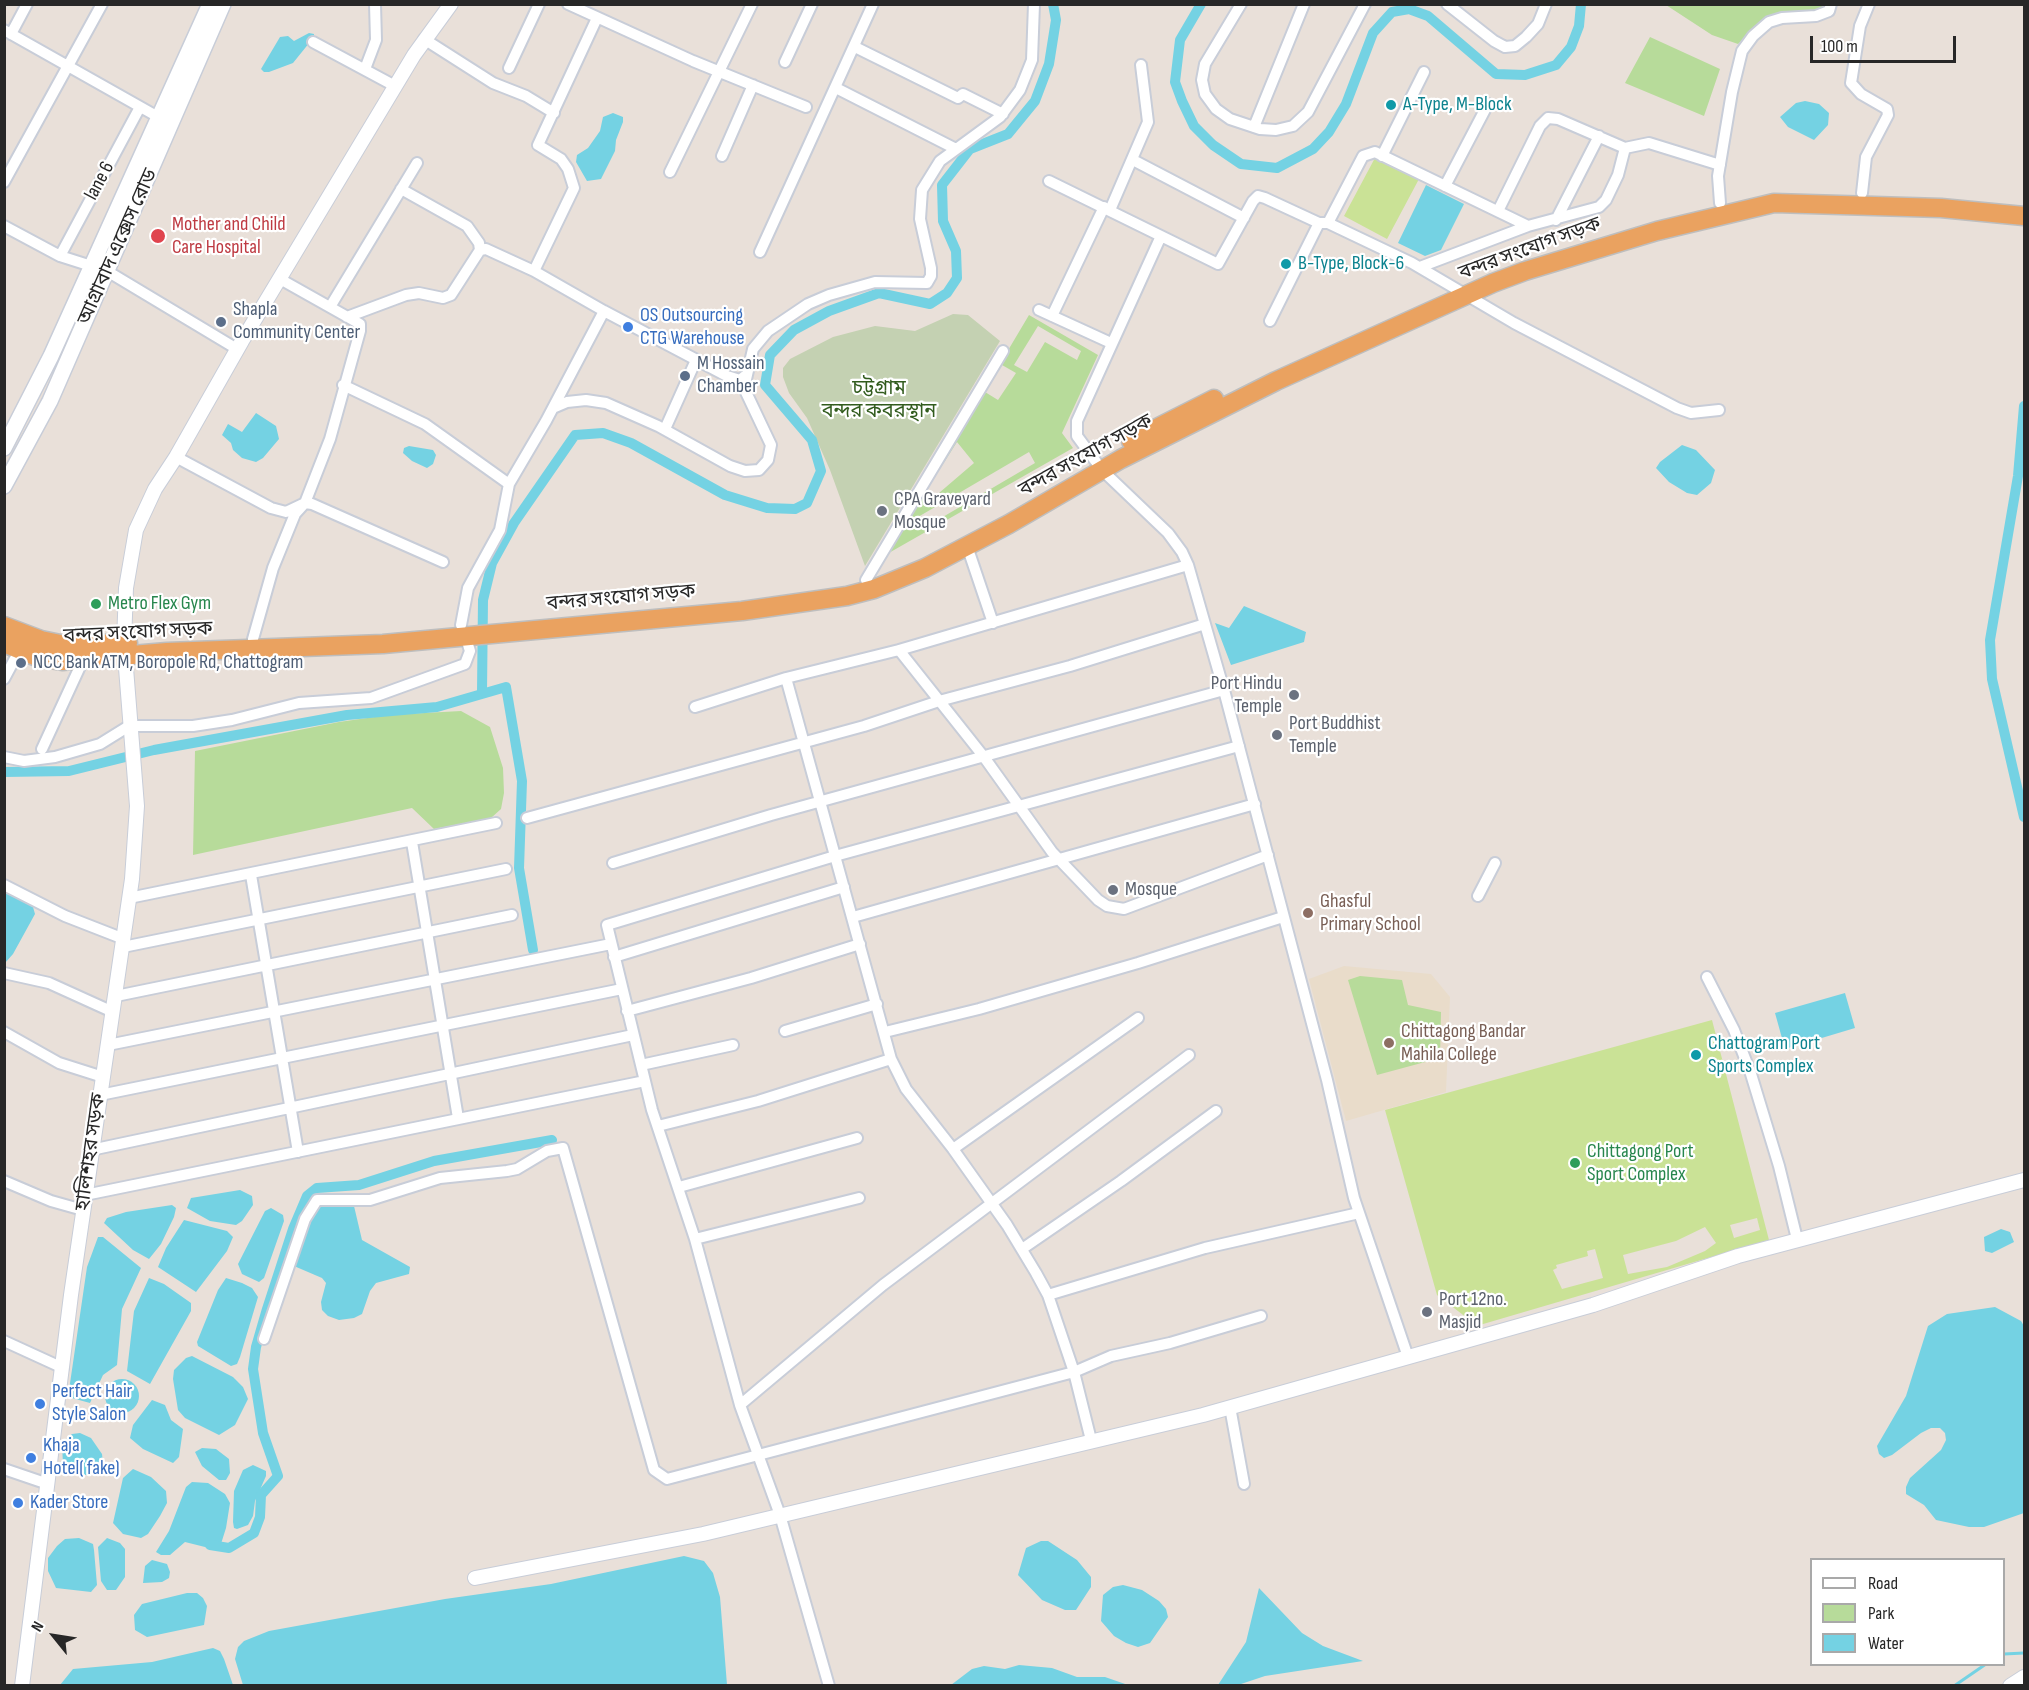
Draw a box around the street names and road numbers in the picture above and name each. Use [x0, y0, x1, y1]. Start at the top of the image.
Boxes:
street label: lane 6 [80, 158, 120, 204]
street label: আগ্রাবাদ এক্সেস রোড [73, 165, 163, 329]
street label: বন্দর সংযোগ সড়ক [1456, 212, 1604, 286]
street label: বন্দর সংযোগ সড়ক [1015, 409, 1157, 503]
street label: বন্দর সংযোগ সড়ক [546, 580, 696, 616]
street label: বন্দর সংযোগ সড়ক [63, 617, 213, 649]
street label: হালিশহর সড়ক [71, 1092, 111, 1212]

